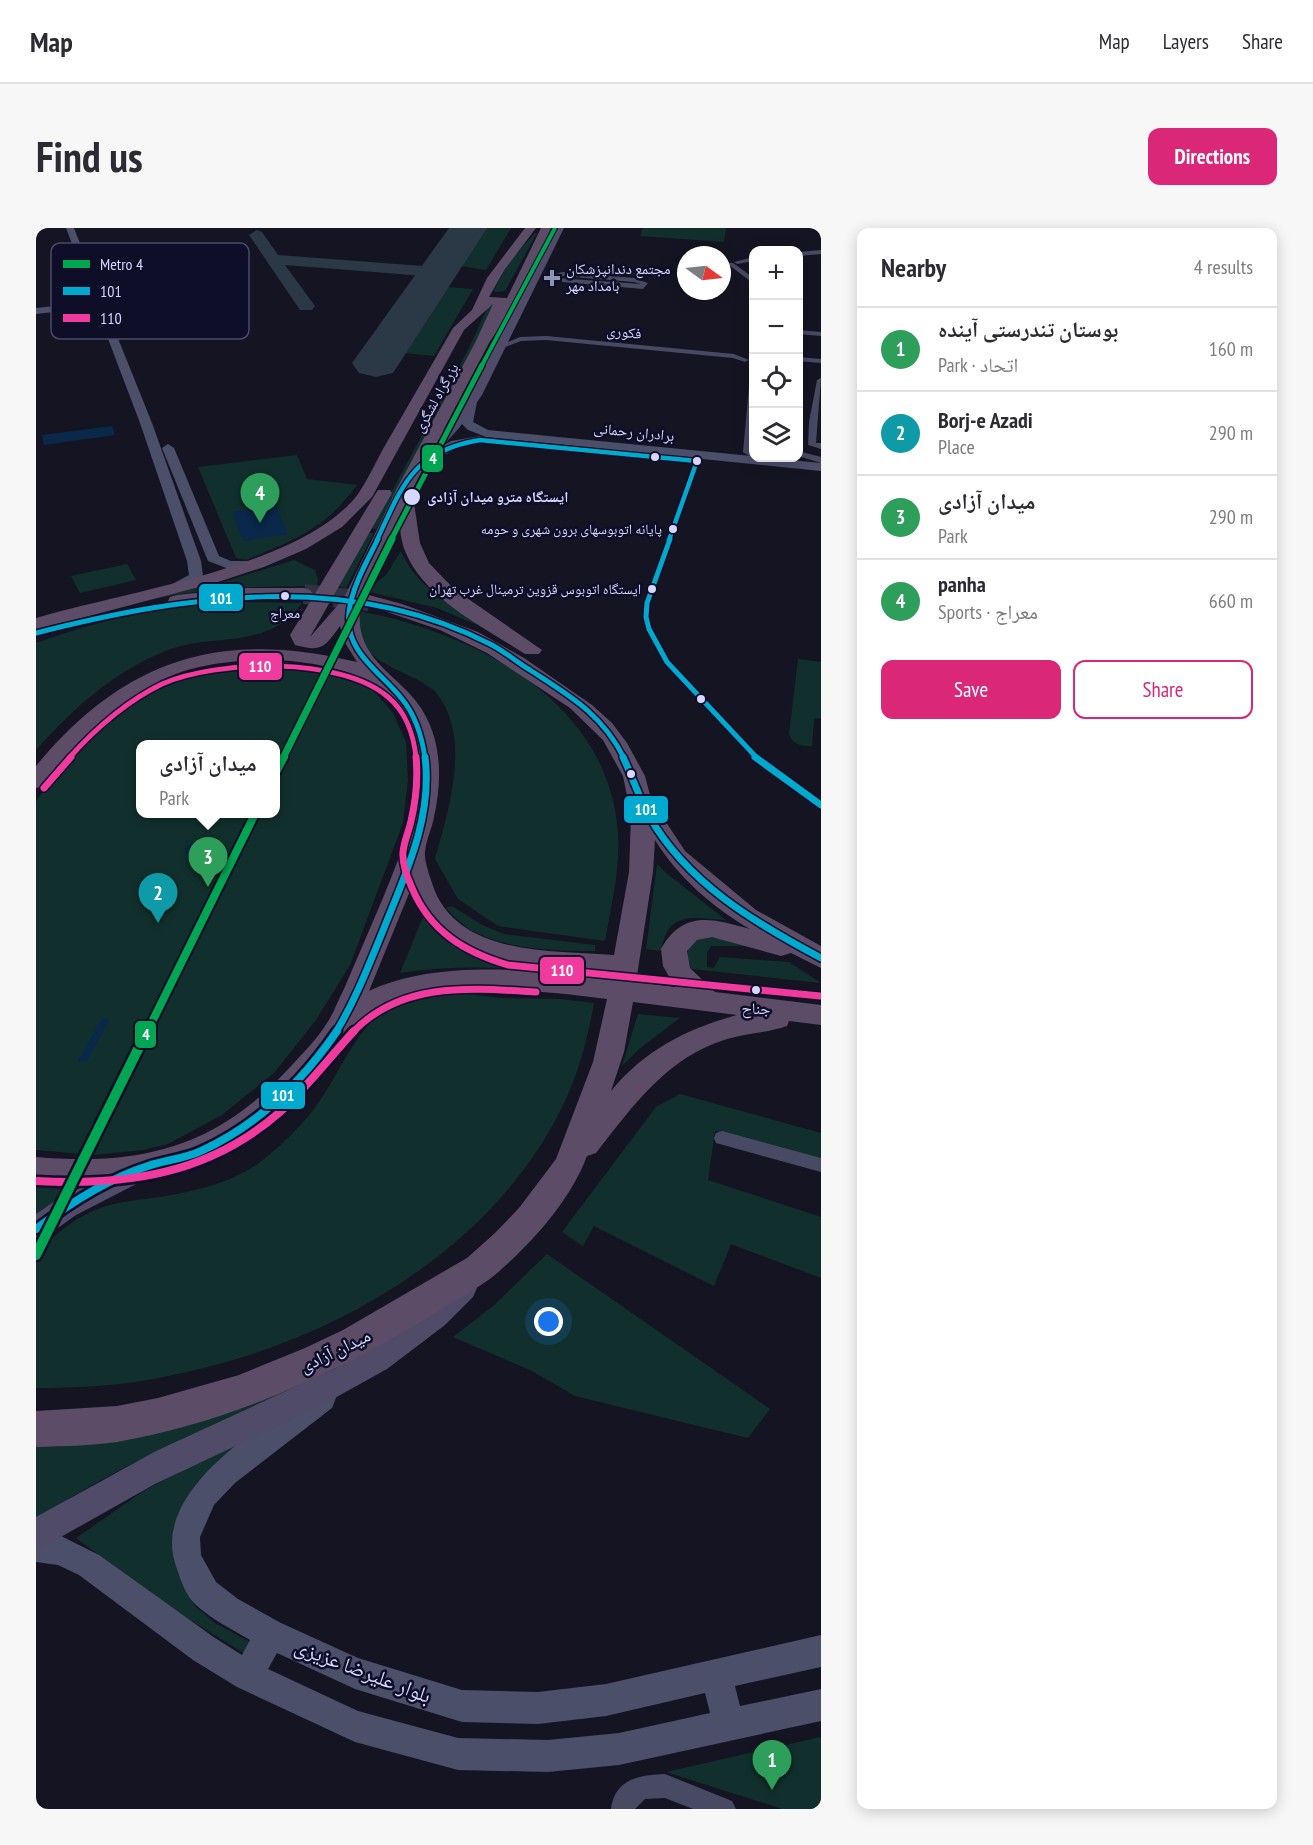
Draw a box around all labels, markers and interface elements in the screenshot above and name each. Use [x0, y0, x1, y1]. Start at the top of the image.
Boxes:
text: Map [30, 23, 73, 60]
text: Map [1099, 28, 1130, 55]
text: Layers [1163, 28, 1209, 55]
text: Share [1242, 28, 1283, 55]
button: Directions [1148, 128, 1277, 185]
text: Find us [36, 129, 143, 184]
legend [51, 243, 249, 339]
north arrow [677, 246, 731, 300]
map controls [749, 246, 803, 462]
button: + [749, 246, 803, 300]
text: Nearby [881, 251, 946, 284]
text: Metro 4 [100, 254, 143, 274]
text: 4 results [1194, 254, 1253, 280]
place label: مجتمع دندانپزشکان بامداد مهر [565, 259, 671, 295]
marker: مجتمع دندانپزشکان بامداد مهر [543, 269, 561, 287]
text: 101 [100, 281, 122, 301]
button: − [749, 300, 803, 354]
text: 110 [100, 308, 122, 328]
text: بوستان تندرستی آینده [938, 315, 1118, 343]
street label: فکوری [605, 320, 643, 344]
text: 1 [896, 336, 905, 362]
text: 160 m [1209, 336, 1253, 362]
text: Park · اتحاد [938, 352, 1018, 378]
button: locate [749, 354, 803, 408]
street label: بزرگراه لشگری [409, 360, 463, 436]
text: Borj-e Azadi [938, 406, 1033, 434]
button: layers [749, 408, 803, 462]
street label: برادران رحمانی [593, 418, 675, 446]
text: 2 [896, 420, 905, 446]
text: 290 m [1209, 420, 1253, 446]
text: Place [938, 434, 975, 460]
line badge: 4 [421, 444, 444, 473]
text: 4 [429, 448, 437, 468]
unlabelled marker [649, 451, 661, 463]
unlabelled marker [691, 455, 703, 467]
pin: 4 [240, 474, 280, 523]
marker: ایستگاه مترو میدان آزادی [402, 487, 422, 507]
place label: ایستگاه مترو میدان آزادی [427, 487, 568, 506]
text: میدان آزادی [938, 487, 1035, 515]
text: 3 [896, 504, 905, 530]
text: 290 m [1209, 504, 1253, 530]
place label: پایانه اتوبوسهای برون شهری و حومه [481, 520, 662, 538]
marker: پایانه اتوبوسهای برون شهری و حومه [667, 523, 679, 535]
text: Park [938, 523, 968, 549]
text: panha [938, 570, 986, 598]
place label: ایستگاه اتوبوس قزوین ترمینال غرب تهران [429, 580, 641, 598]
line badge: 101 [198, 583, 244, 612]
marker: ایستگاه اتوبوس قزوین ترمینال غرب تهران [646, 583, 658, 595]
text: 101 [210, 588, 232, 608]
text: 4 [896, 588, 905, 614]
text: 660 m [1209, 588, 1253, 614]
marker: معراج [279, 590, 291, 602]
text: Sports · معراج [938, 599, 1038, 625]
place label: معراج [270, 604, 300, 623]
line badge: 110 [238, 652, 283, 681]
text: 110 [249, 656, 272, 676]
button: Save [881, 660, 1061, 719]
button: Share [1073, 660, 1253, 719]
unlabelled marker [695, 693, 707, 705]
popup [136, 740, 280, 818]
text: میدان آزادی [159, 749, 257, 777]
unlabelled marker [625, 768, 637, 780]
text: Park [159, 785, 189, 811]
line badge: 101 [623, 795, 669, 824]
text: 101 [635, 799, 657, 819]
pin: 3 [188, 838, 228, 887]
pin: 2 [138, 874, 178, 923]
line badge: 110 [539, 956, 585, 985]
text: 110 [551, 960, 574, 980]
marker: جناح [750, 984, 762, 996]
place label: جناح [741, 998, 771, 1019]
line badge: 4 [134, 1020, 157, 1049]
text: 4 [142, 1024, 150, 1044]
line badge: 101 [260, 1081, 306, 1110]
text: 101 [272, 1085, 294, 1105]
your location [534, 1307, 563, 1336]
street label: میدان آزادی [296, 1324, 374, 1378]
street label: بلوار علیرضا عزیزی [291, 1632, 435, 1709]
pin: 1 [752, 1740, 792, 1790]

